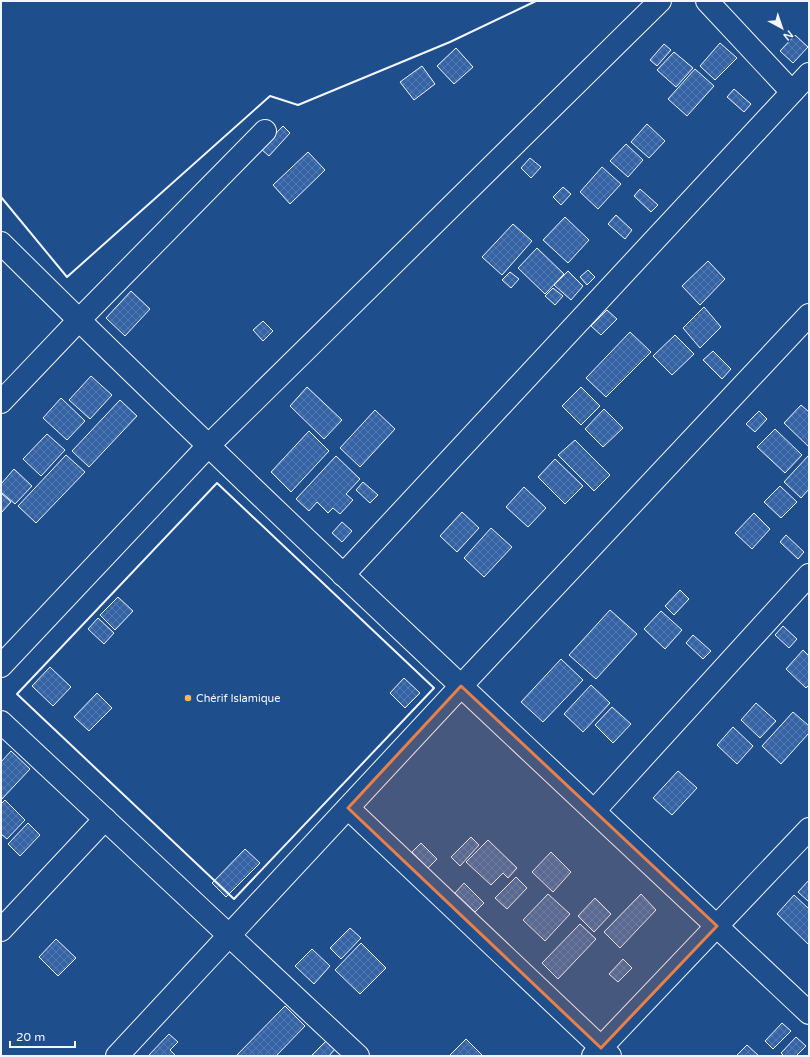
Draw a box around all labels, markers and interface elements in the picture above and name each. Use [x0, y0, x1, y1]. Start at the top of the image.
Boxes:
north arrow [762, 8, 802, 48]
text: N [781, 27, 796, 43]
place label: Chérif Islamique [196, 692, 281, 705]
marker: Chérif Islamique [183, 693, 193, 703]
scale bar [10, 1023, 75, 1049]
text: 20 m [16, 1030, 45, 1044]

